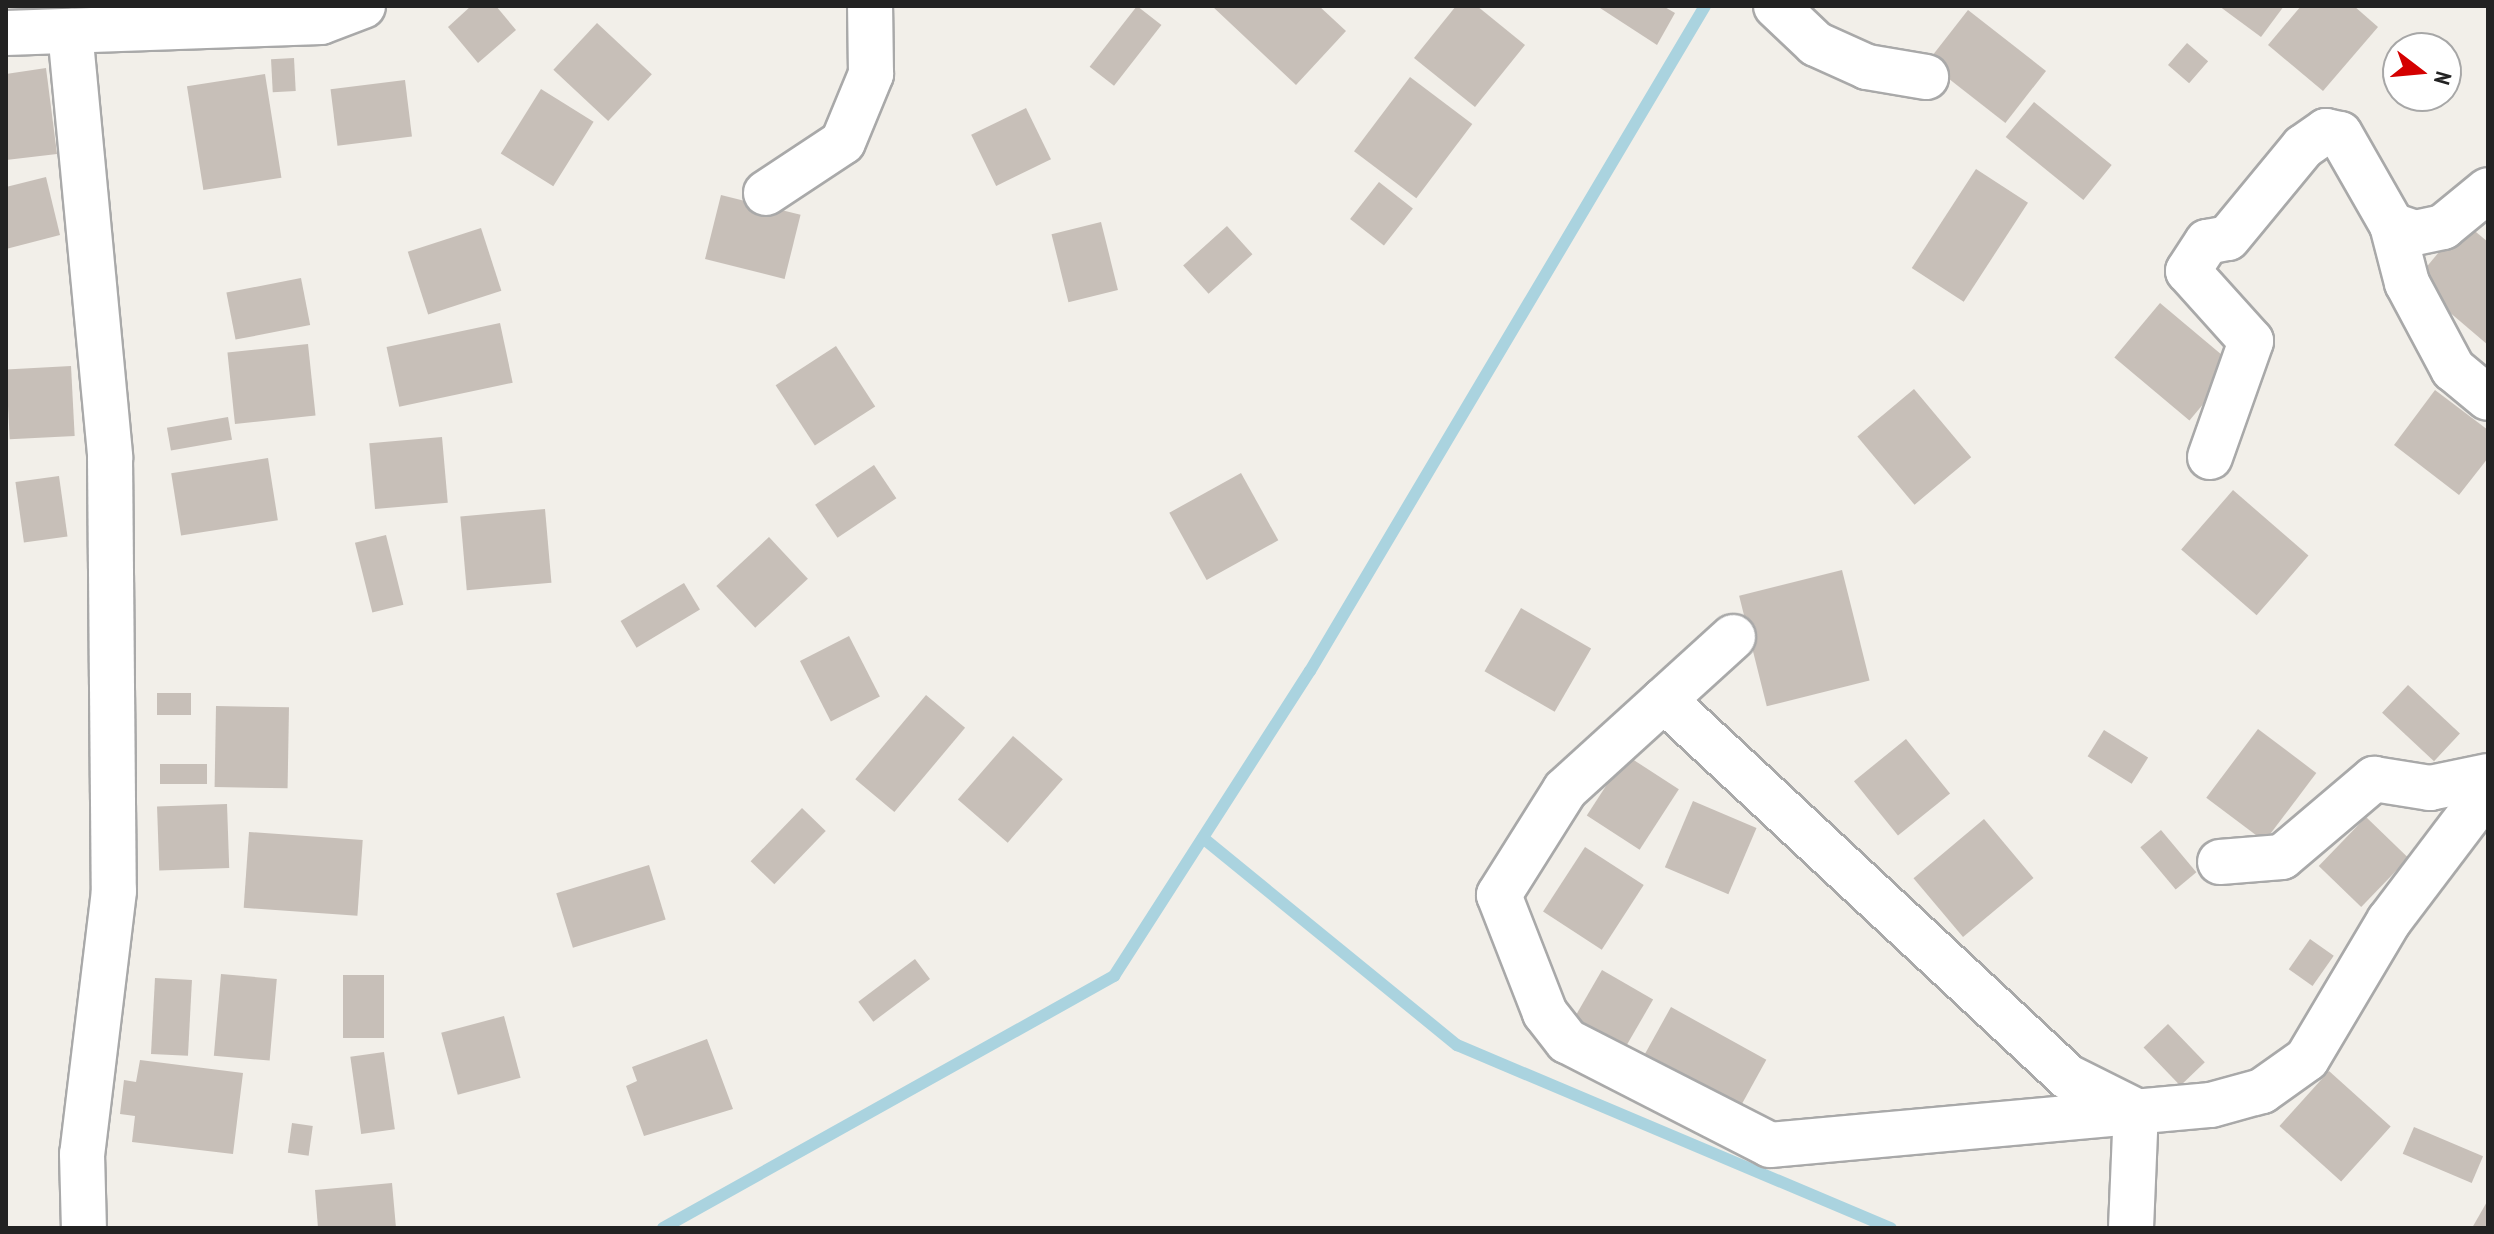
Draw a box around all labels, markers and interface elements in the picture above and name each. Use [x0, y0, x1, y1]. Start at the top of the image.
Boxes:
north arrow [2382, 32, 2462, 112]
text: N [2428, 68, 2458, 88]

